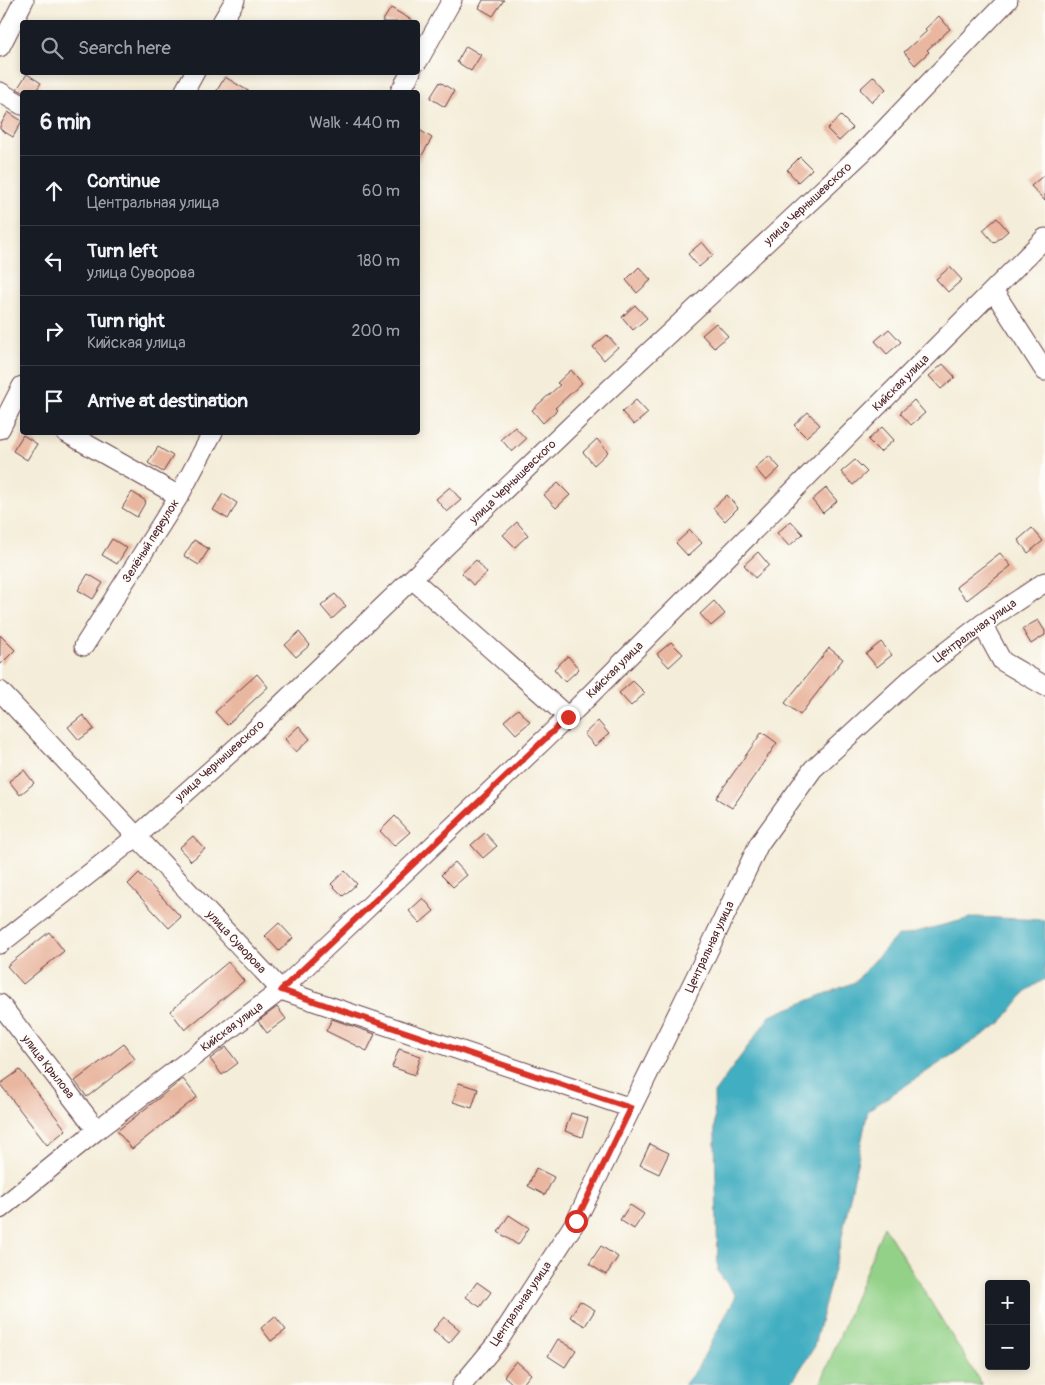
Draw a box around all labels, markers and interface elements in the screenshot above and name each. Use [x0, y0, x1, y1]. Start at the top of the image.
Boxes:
search box [20, 20, 420, 75]
icon: search [38, 34, 66, 62]
text: Search here [78, 36, 171, 60]
text: 6 min [40, 109, 91, 136]
text: Walk · 440 m [309, 113, 400, 133]
street label: улица Чернышевского [760, 159, 855, 249]
text: Continue [87, 169, 160, 193]
icon: ahead [40, 177, 68, 205]
text: 60 m [362, 181, 400, 201]
text: Центральная улица [87, 193, 219, 213]
text: Turn left [87, 239, 157, 263]
icon: left [40, 247, 68, 275]
text: 180 m [357, 251, 400, 271]
text: улица Суворова [87, 263, 195, 283]
text: Turn right [87, 309, 165, 333]
icon: right [40, 317, 68, 345]
text: 200 m [352, 321, 400, 341]
text: Кийская улица [87, 333, 186, 353]
street label: Кийская улица [870, 351, 933, 414]
icon: arrive [40, 387, 68, 415]
text: Arrive at destination [87, 389, 248, 413]
street label: улица Чернышевского [466, 436, 560, 528]
street label: Зелёный переулок [119, 496, 183, 586]
street label: Центральная улица [930, 596, 1020, 666]
street label: Кийская улица [584, 638, 647, 701]
route end [557, 706, 580, 729]
street label: улица Чернышевского [172, 717, 268, 806]
street label: Центральная улица [682, 899, 738, 995]
street label: улица Суворова [202, 907, 269, 977]
street label: Кийская улица [198, 998, 266, 1055]
street label: улица Крылова [18, 1031, 78, 1102]
route start [565, 1210, 588, 1233]
street label: Центральная улица [487, 1258, 555, 1349]
map controls [985, 1280, 1030, 1370]
button: + [985, 1280, 1030, 1325]
button: − [985, 1325, 1030, 1370]

